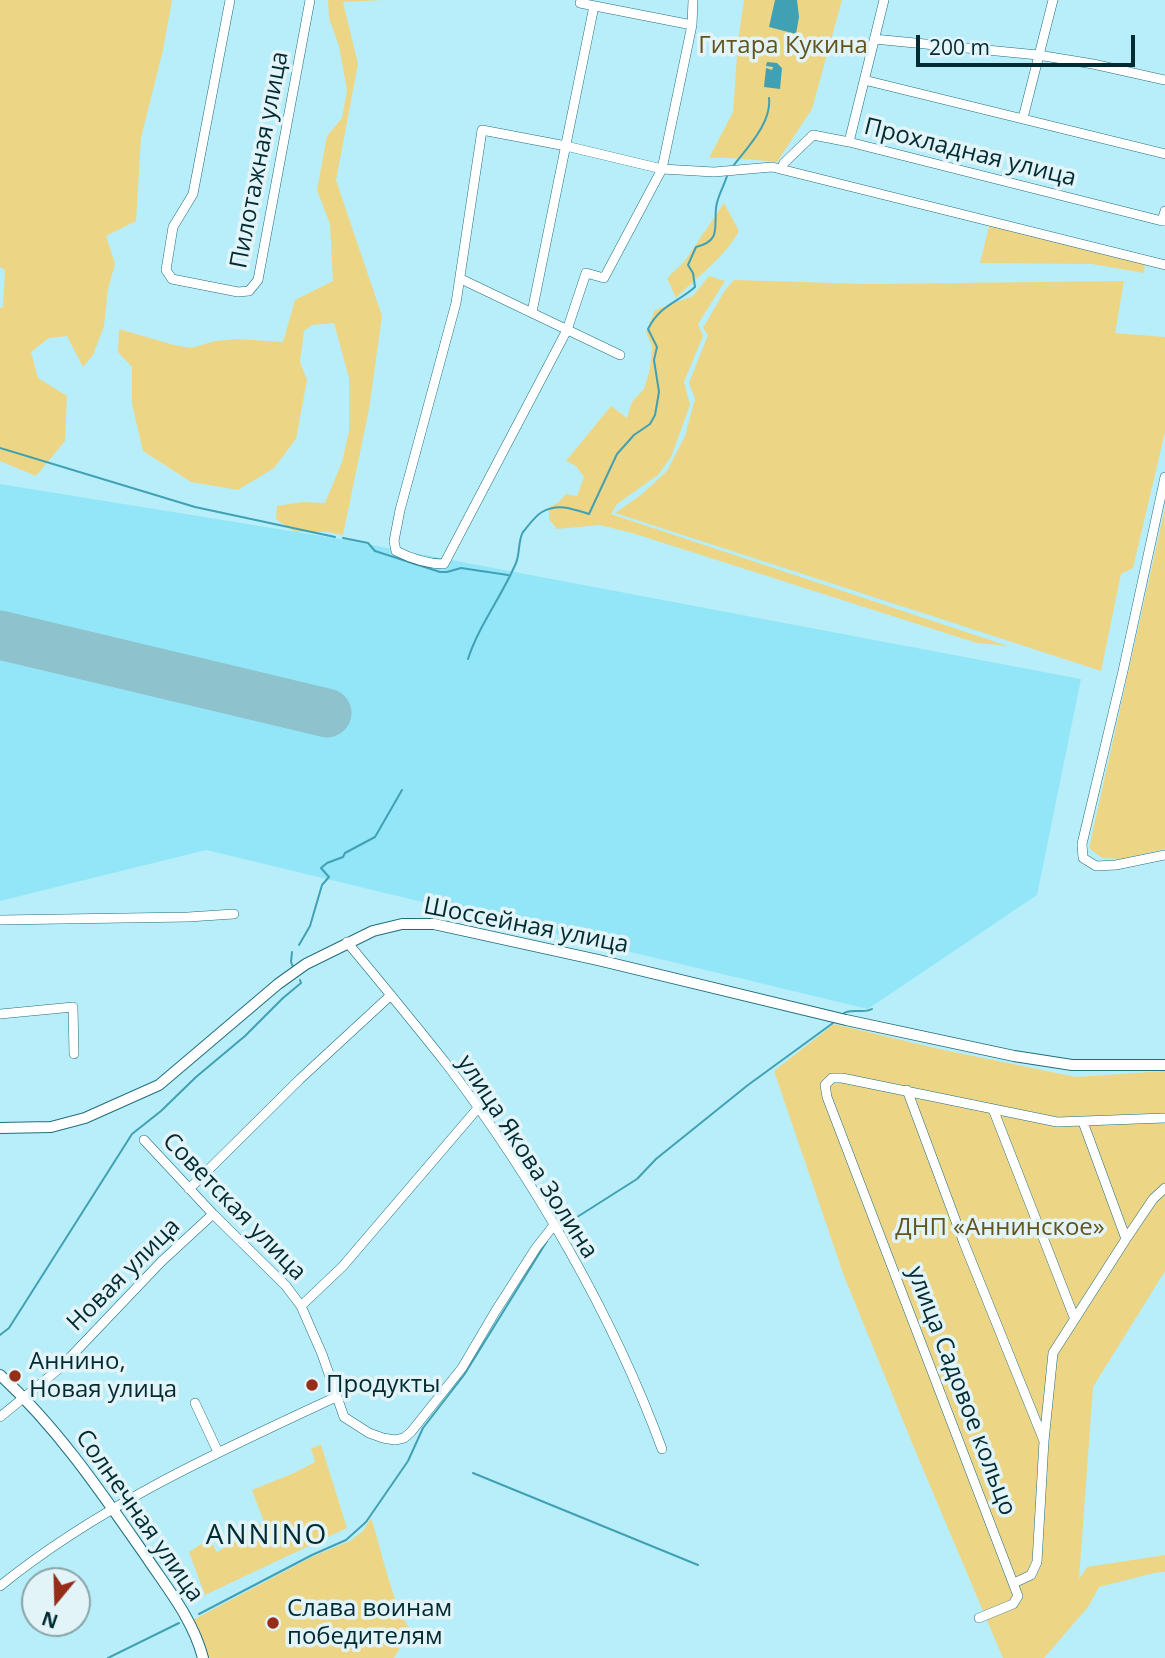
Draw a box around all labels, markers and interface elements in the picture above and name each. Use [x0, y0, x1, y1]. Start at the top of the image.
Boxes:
scale bar [920, 21, 1139, 65]
park label: Гитара Кукина [698, 32, 868, 60]
text: 200 m [929, 33, 990, 61]
street label: Пилотажная улица [225, 49, 295, 271]
street label: Прохладная улица [861, 113, 1079, 193]
street label: Шоссейная улица [421, 892, 631, 960]
street label: улица Якова Золина [450, 1050, 604, 1264]
street label: Советская улица [156, 1127, 312, 1287]
street label: Новая улица [61, 1212, 187, 1338]
park label: ДНП «Аннинское» [895, 1214, 1105, 1242]
street label: улица Садовое кольцо [900, 1262, 1022, 1520]
place label: Аннино, Новая улица [29, 1348, 177, 1404]
marker: Аннино, Новая улица [7, 1368, 23, 1384]
place label: Продукты [326, 1371, 441, 1399]
marker: Продукты [304, 1377, 320, 1393]
street label: Солнечная улица [69, 1424, 209, 1608]
district label: ANNINO [206, 1519, 328, 1553]
north arrow [21, 1567, 91, 1637]
place label: Слава воинам победителям [287, 1595, 452, 1651]
text: N [38, 1605, 61, 1635]
marker: Слава воинам победителям [265, 1615, 281, 1631]

